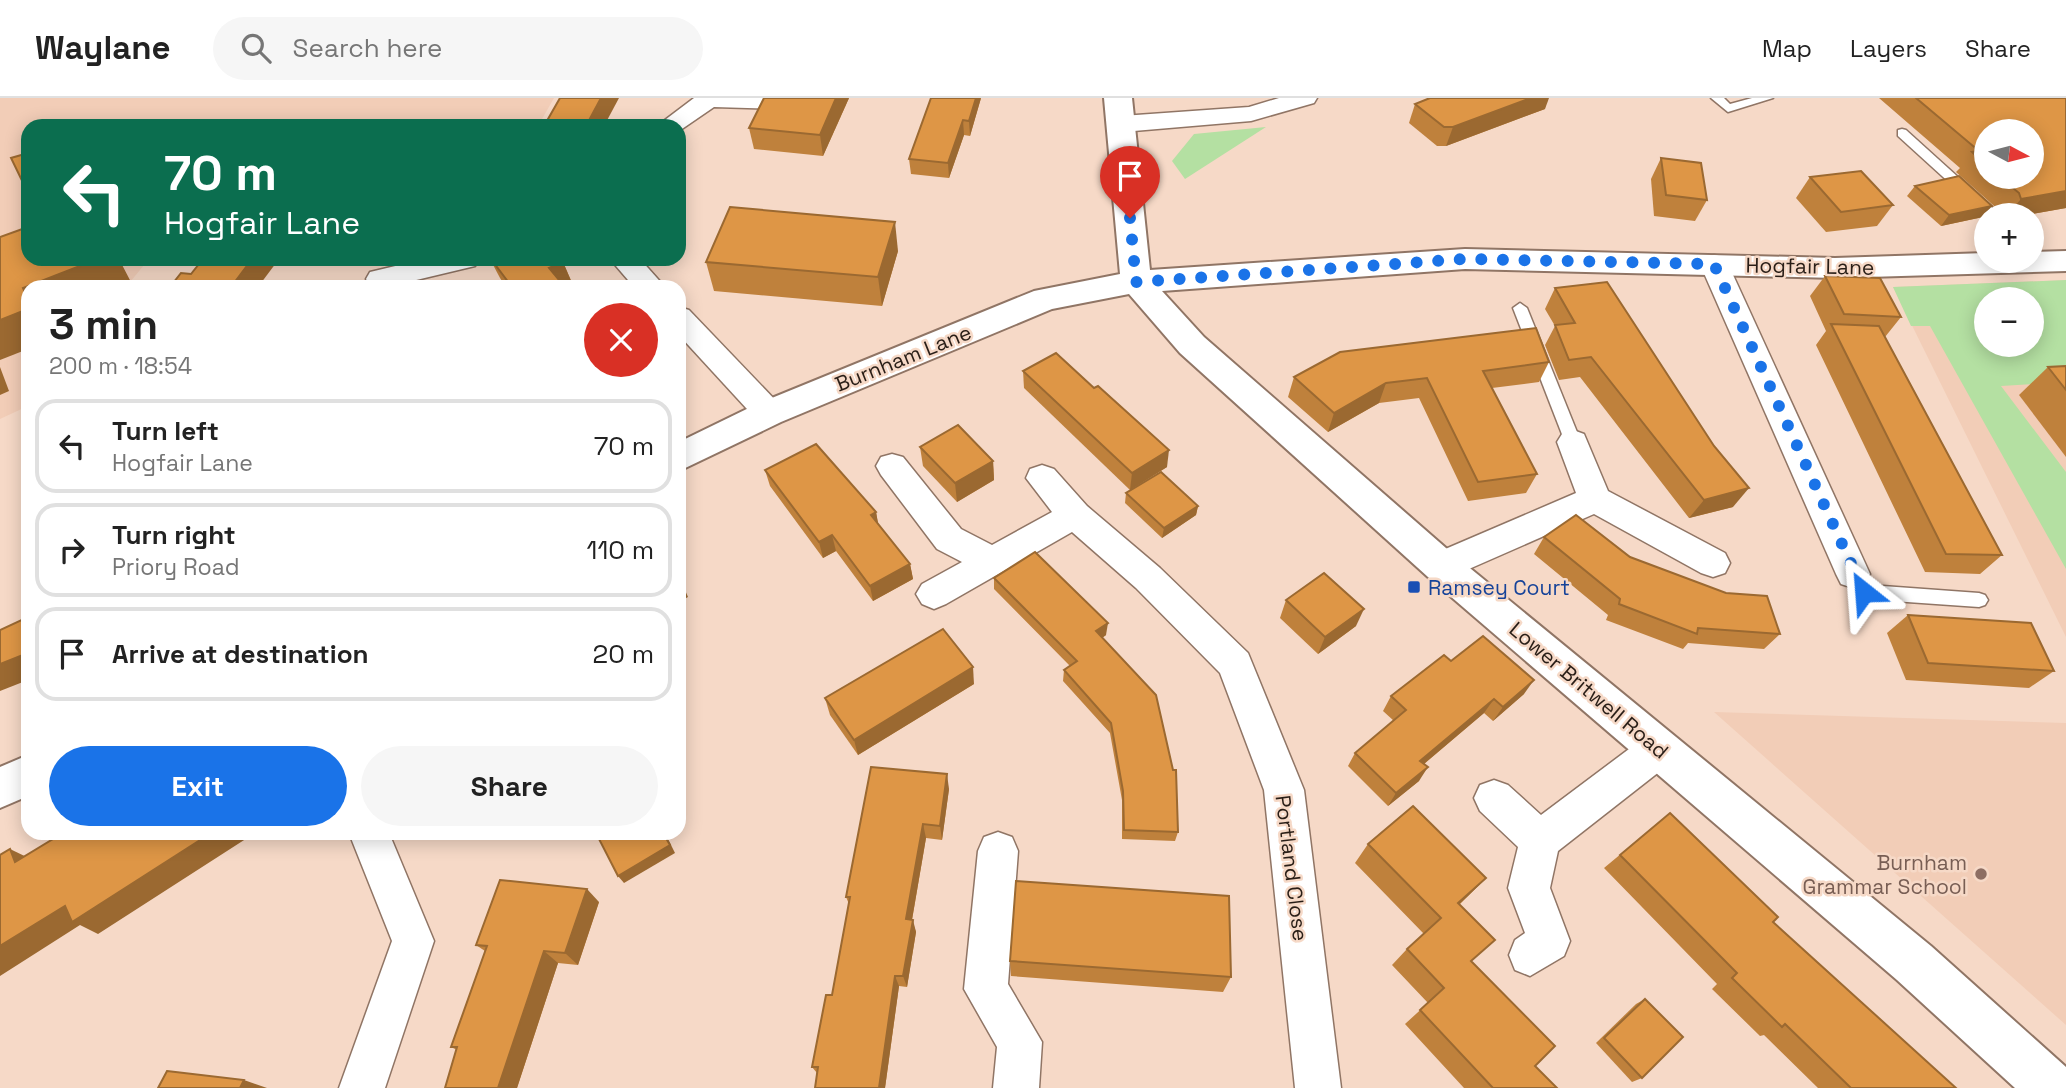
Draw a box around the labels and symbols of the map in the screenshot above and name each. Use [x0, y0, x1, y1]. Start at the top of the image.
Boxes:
north arrow [1974, 119, 2044, 189]
pin [1100, 146, 1160, 218]
street label: Hogfair Lane [1745, 251, 1875, 281]
street label: Burnham Lane [831, 318, 975, 398]
position arrow [1827, 555, 1901, 629]
place label: Ramsey Court [1428, 574, 1570, 601]
marker: Ramsey Court [1406, 579, 1422, 595]
street label: Lower Britwell Road [1504, 616, 1674, 764]
street label: Portland Close [1270, 793, 1314, 943]
place label: Burnham Grammar School [1803, 849, 1967, 900]
marker: Burnham Grammar School [1973, 866, 1989, 882]

